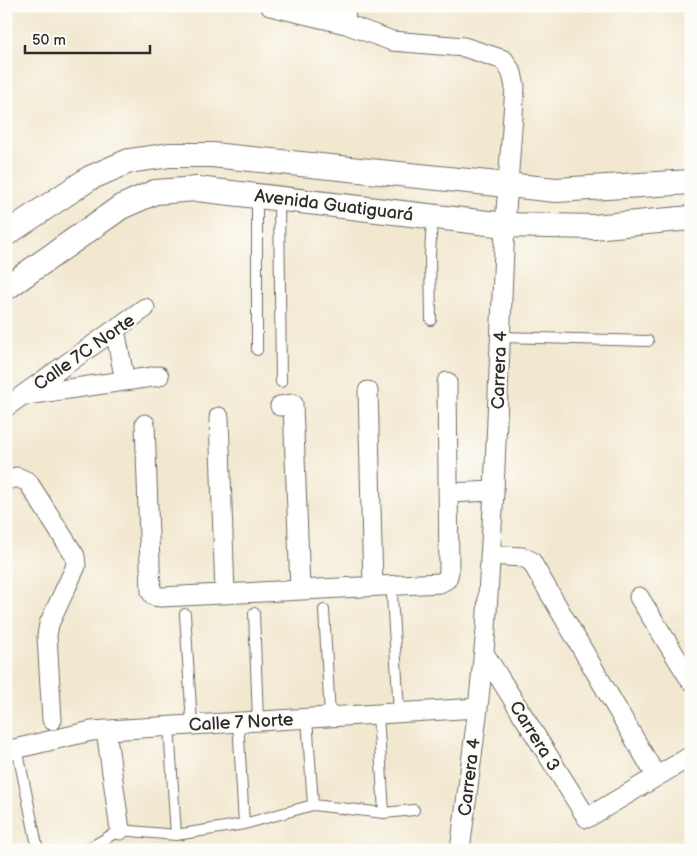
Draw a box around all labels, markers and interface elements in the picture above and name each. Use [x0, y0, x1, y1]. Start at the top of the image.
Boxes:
scale bar [25, 22, 150, 54]
text: 50 m [32, 31, 66, 50]
street label: Avenida Guatiguará [253, 185, 414, 226]
street label: Calle 7C Norte [30, 310, 139, 395]
street label: Carrera 4 [488, 330, 511, 410]
street label: Carrera 3 [505, 697, 564, 775]
street label: Calle 7 Norte [188, 709, 294, 736]
street label: Carrera 4 [454, 737, 485, 817]

